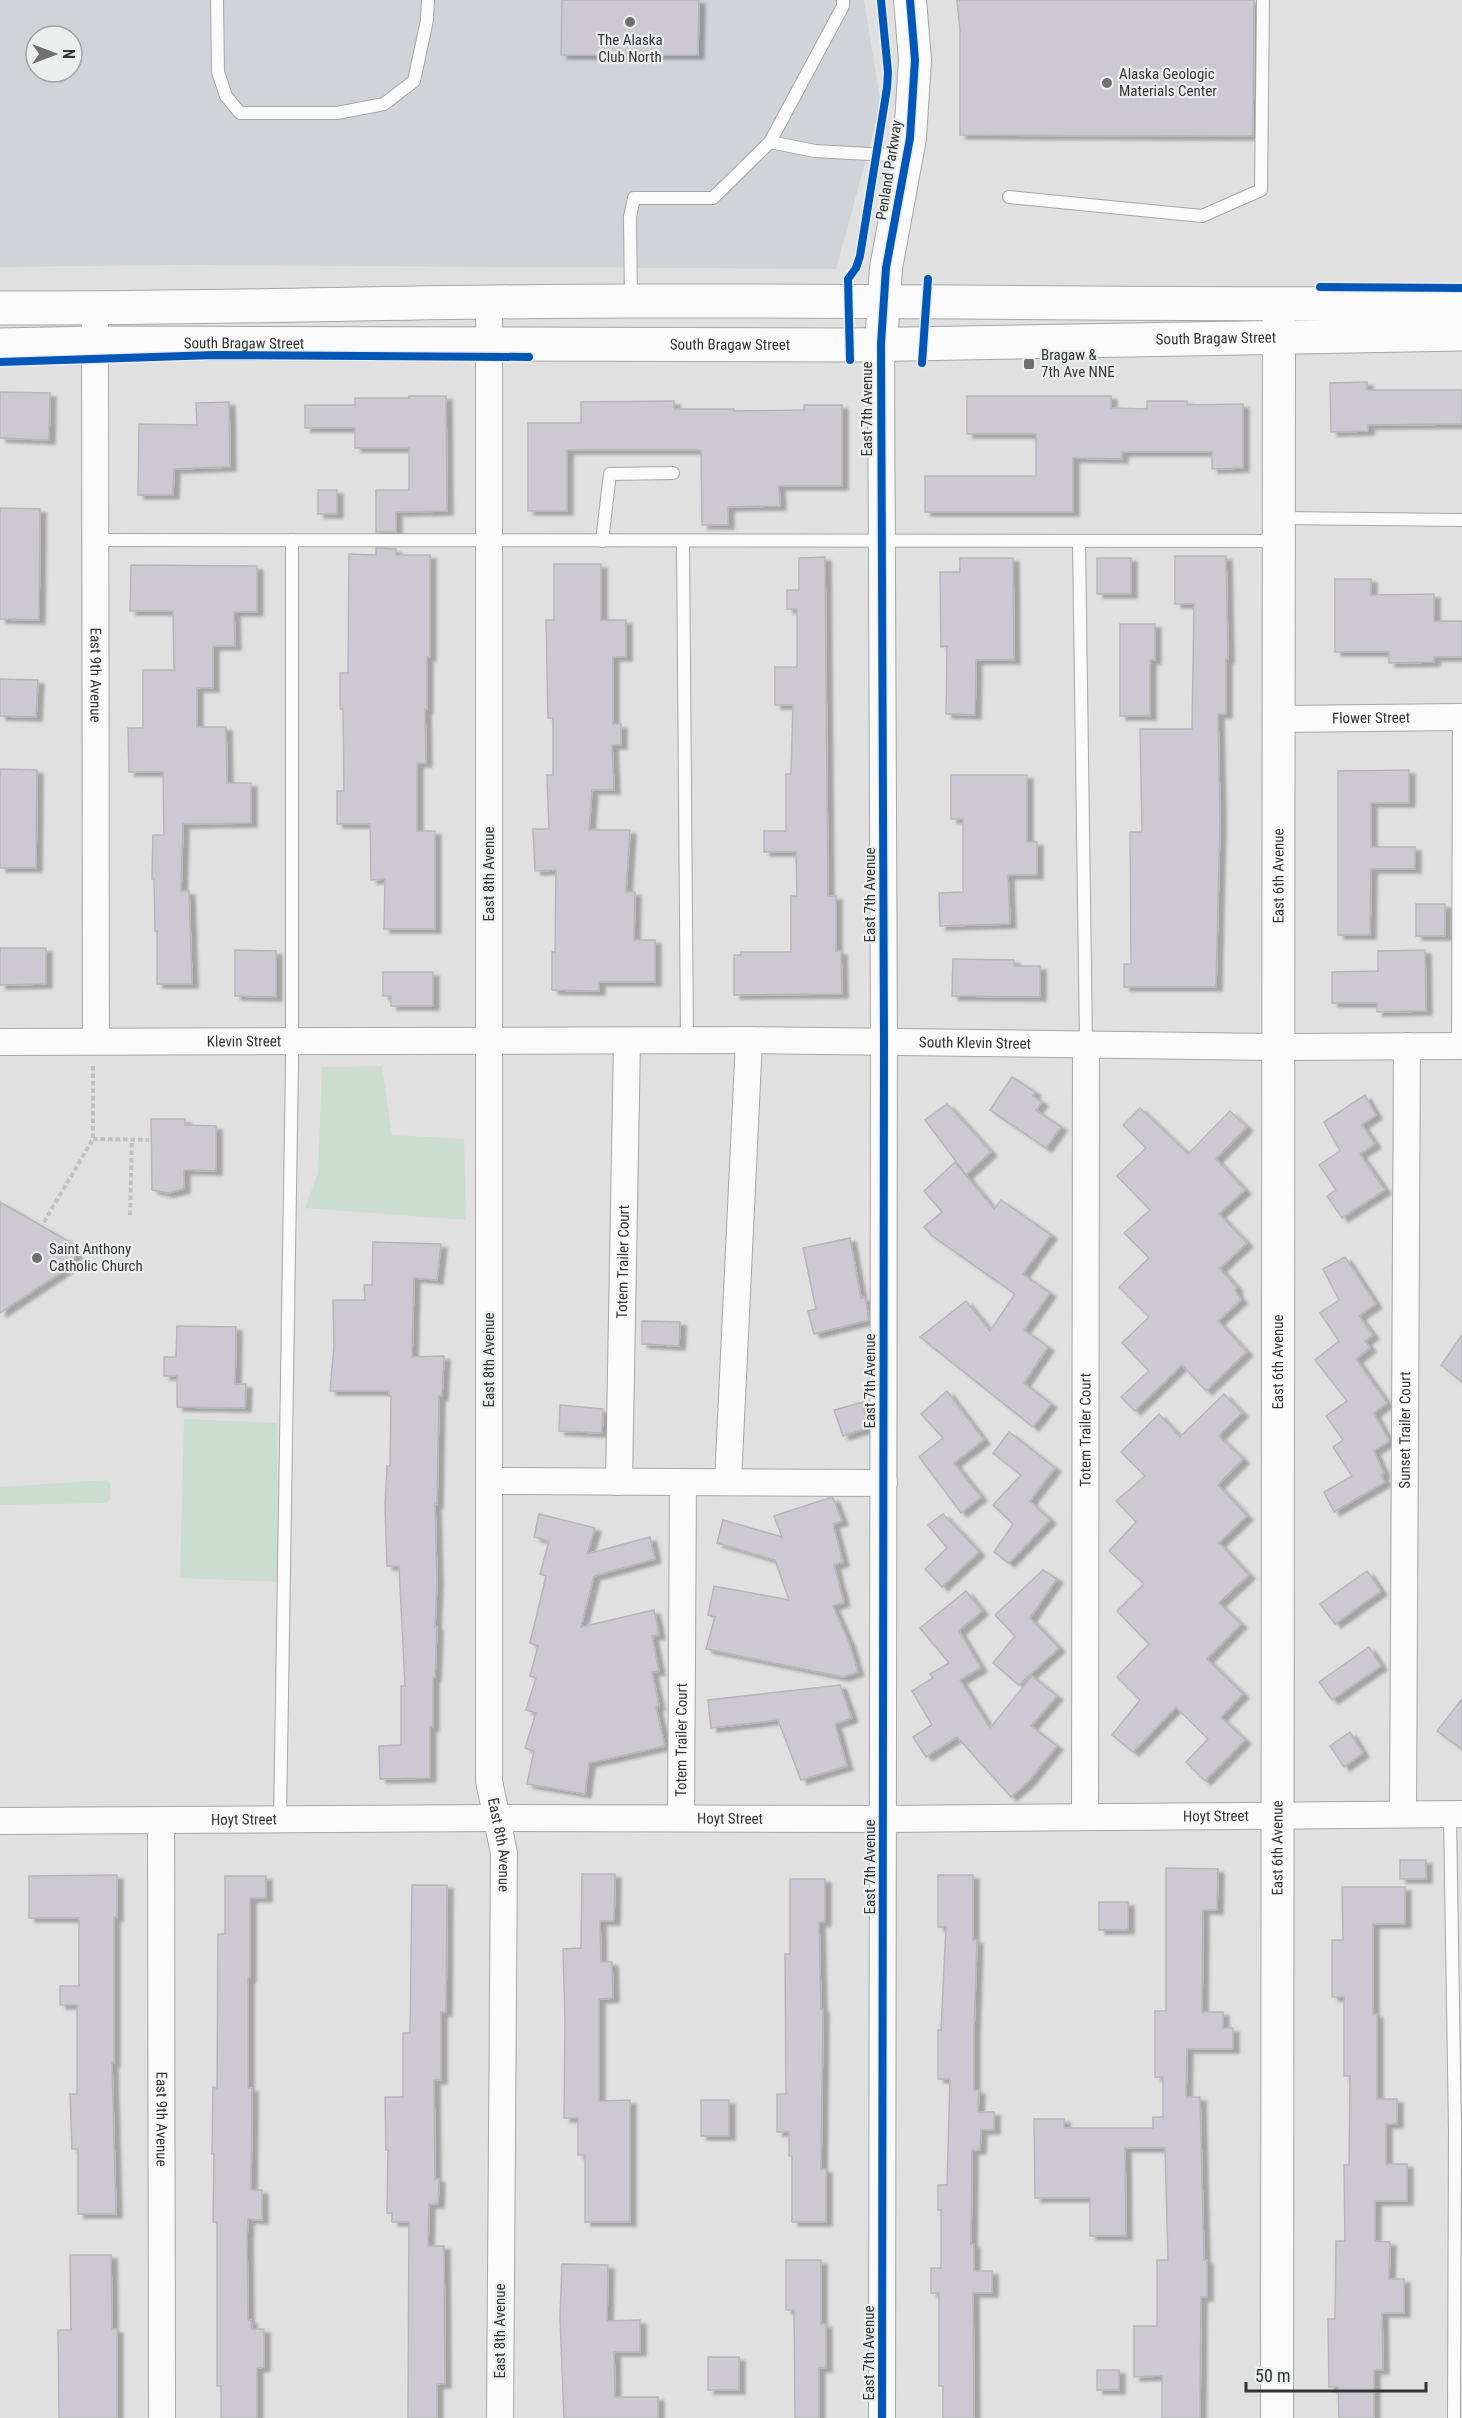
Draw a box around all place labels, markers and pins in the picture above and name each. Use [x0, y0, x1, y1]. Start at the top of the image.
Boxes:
marker: The Alaska Club North [623, 15, 637, 29]
place label: The Alaska Club North [597, 31, 663, 66]
place label: Alaska Geologic Materials Center [1119, 65, 1217, 100]
marker: Alaska Geologic Materials Center [1100, 76, 1114, 90]
place label: Bragaw & 7th Ave NNE [1041, 346, 1115, 381]
marker: Bragaw & 7th Ave NNE [1022, 357, 1036, 371]
place label: Saint Anthony Catholic Church [49, 1240, 143, 1275]
marker: Saint Anthony Catholic Church [30, 1251, 44, 1265]

